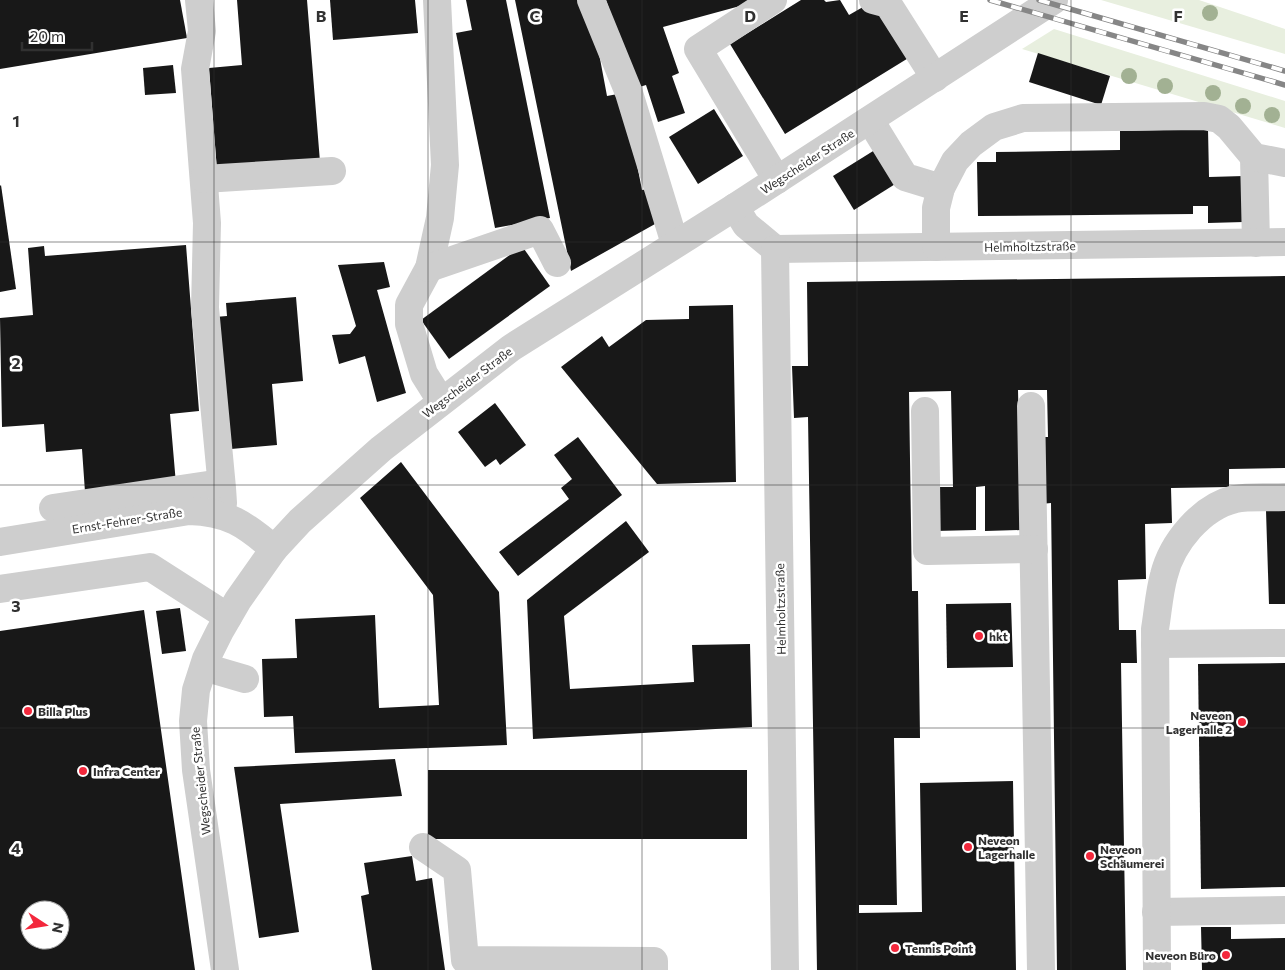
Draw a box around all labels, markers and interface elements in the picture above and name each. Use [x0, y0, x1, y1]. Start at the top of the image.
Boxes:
text: B [316, 6, 327, 25]
text: C [530, 6, 541, 25]
text: D [744, 6, 756, 25]
text: E [959, 6, 969, 25]
text: F [1173, 6, 1183, 25]
scale bar [22, 20, 92, 52]
text: 20 m [30, 27, 64, 45]
text: 1 [12, 111, 20, 130]
street label: Wegscheider Straße [758, 126, 856, 196]
street label: Helmholtzstraße [984, 238, 1076, 254]
street label: Wegscheider Straße [419, 344, 515, 420]
text: 2 [11, 353, 21, 372]
street label: Ernst-Fehrer-Straße [71, 504, 183, 536]
street label: Helmholtzstraße [772, 563, 788, 655]
text: 3 [11, 596, 21, 615]
place label: hkt [989, 629, 1008, 643]
marker: hkt [973, 630, 985, 642]
place label: Billa Plus [38, 704, 88, 718]
marker: Billa Plus [22, 705, 34, 717]
place label: Neveon Lagerhalle 2 [1166, 708, 1232, 736]
marker: Neveon Lagerhalle 2 [1236, 716, 1248, 728]
street label: Wegscheider Straße [187, 726, 213, 836]
place label: Infra Center [93, 764, 160, 778]
marker: Infra Center [77, 765, 89, 777]
place label: Neveon Lagerhalle [978, 833, 1035, 861]
text: 4 [11, 838, 21, 857]
marker: Neveon Lagerhalle [962, 841, 974, 853]
place label: Neveon Schäumerei [1100, 842, 1164, 870]
marker: Neveon Schäumerei [1084, 850, 1096, 862]
north arrow [20, 900, 70, 950]
text: N [49, 921, 68, 935]
place label: Tennis Point [905, 941, 973, 955]
marker: Tennis Point [889, 942, 901, 954]
place label: Neveon Büro [1145, 948, 1216, 962]
marker: Neveon Büro [1220, 949, 1232, 961]

